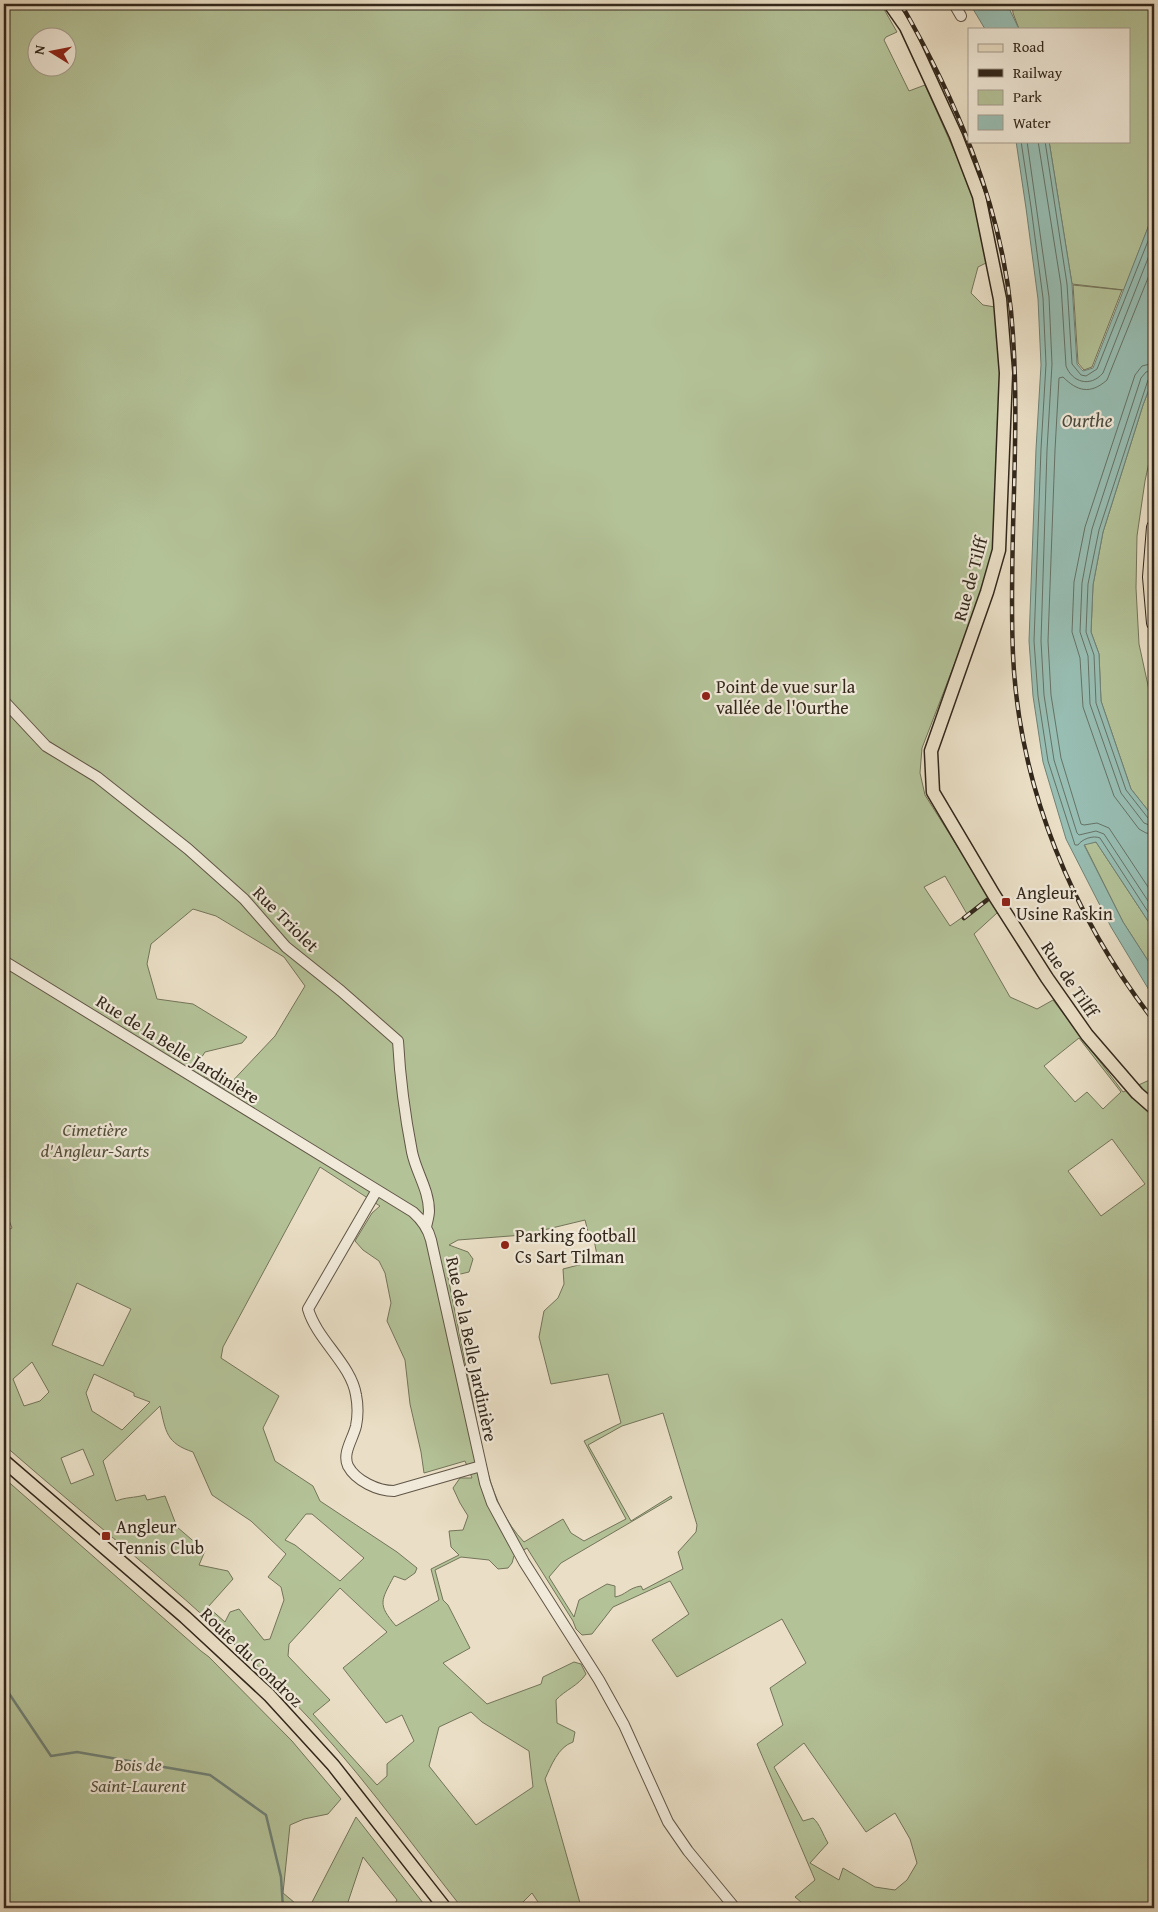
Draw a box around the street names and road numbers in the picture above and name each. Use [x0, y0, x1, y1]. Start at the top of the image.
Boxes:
street label: Rue de Tilff [946, 531, 995, 624]
street label: Rue Triolet [247, 880, 326, 959]
street label: Rue de Tilff [1035, 936, 1107, 1024]
street label: Rue de la Belle Jardinière [91, 988, 265, 1110]
street label: Rue de la Belle Jardinière [439, 1254, 505, 1444]
street label: Route du Condroz [194, 1601, 310, 1713]

